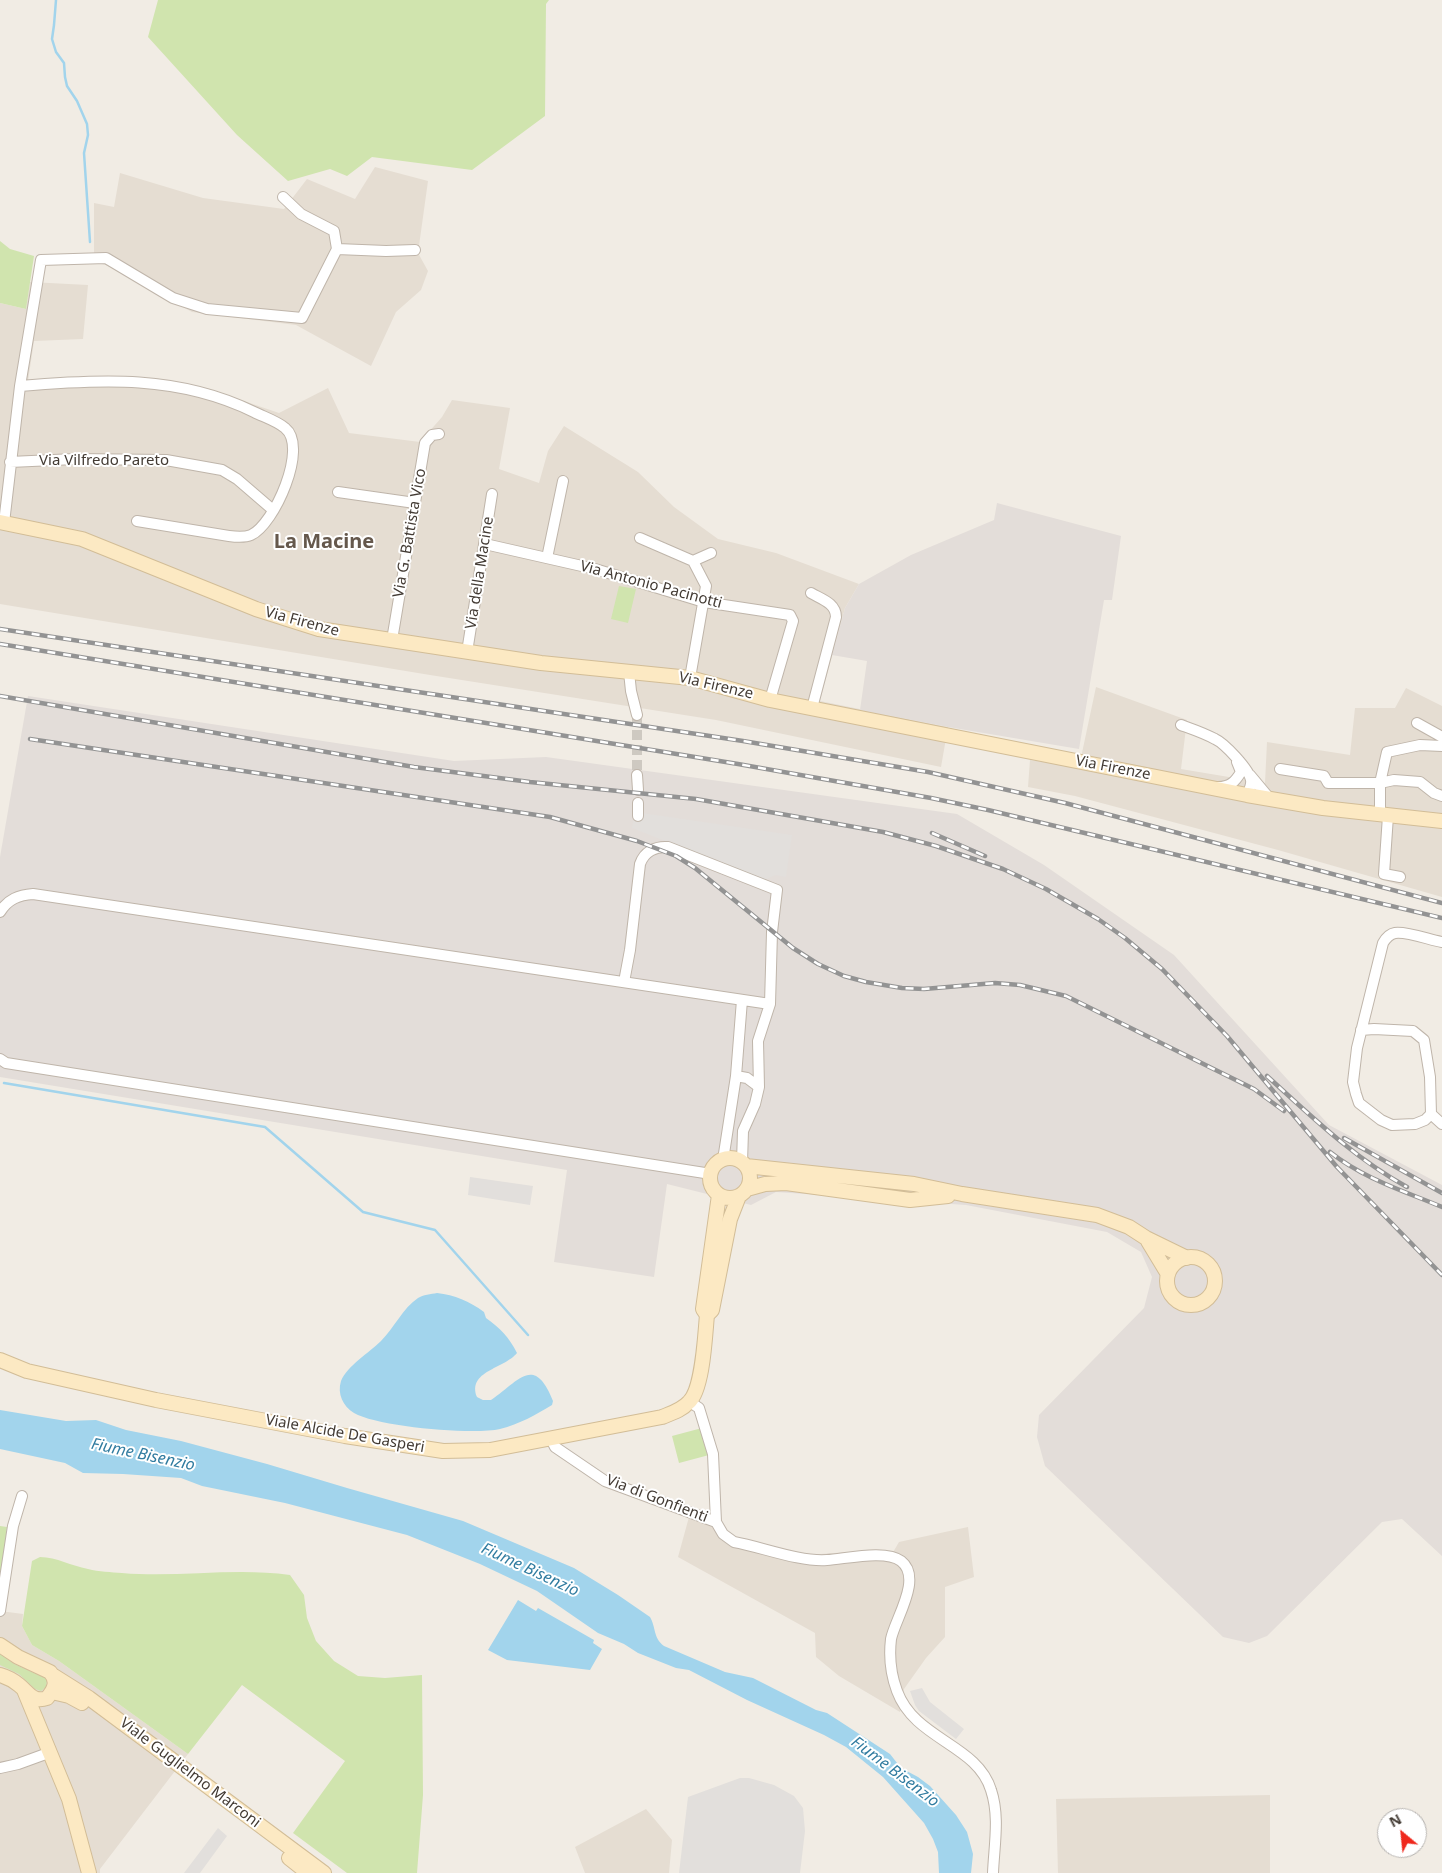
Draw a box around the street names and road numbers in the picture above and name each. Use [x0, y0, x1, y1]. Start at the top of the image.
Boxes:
street label: Via Vilfredo Pareto [39, 452, 169, 470]
street label: Via G. Battista Vico [390, 467, 430, 599]
street label: Via della Macine [462, 515, 498, 631]
street label: Via Antonio Pacinotti [578, 557, 724, 613]
street label: Via Firenze [263, 603, 341, 641]
street label: Via Firenze [677, 669, 755, 703]
street label: Via Firenze [1074, 752, 1152, 784]
street label: Viale Alcide De Gasperi [264, 1411, 426, 1457]
street label: Via di Gonfienti [604, 1471, 710, 1527]
street label: Viale Guglielmo Marconi [116, 1714, 264, 1832]

